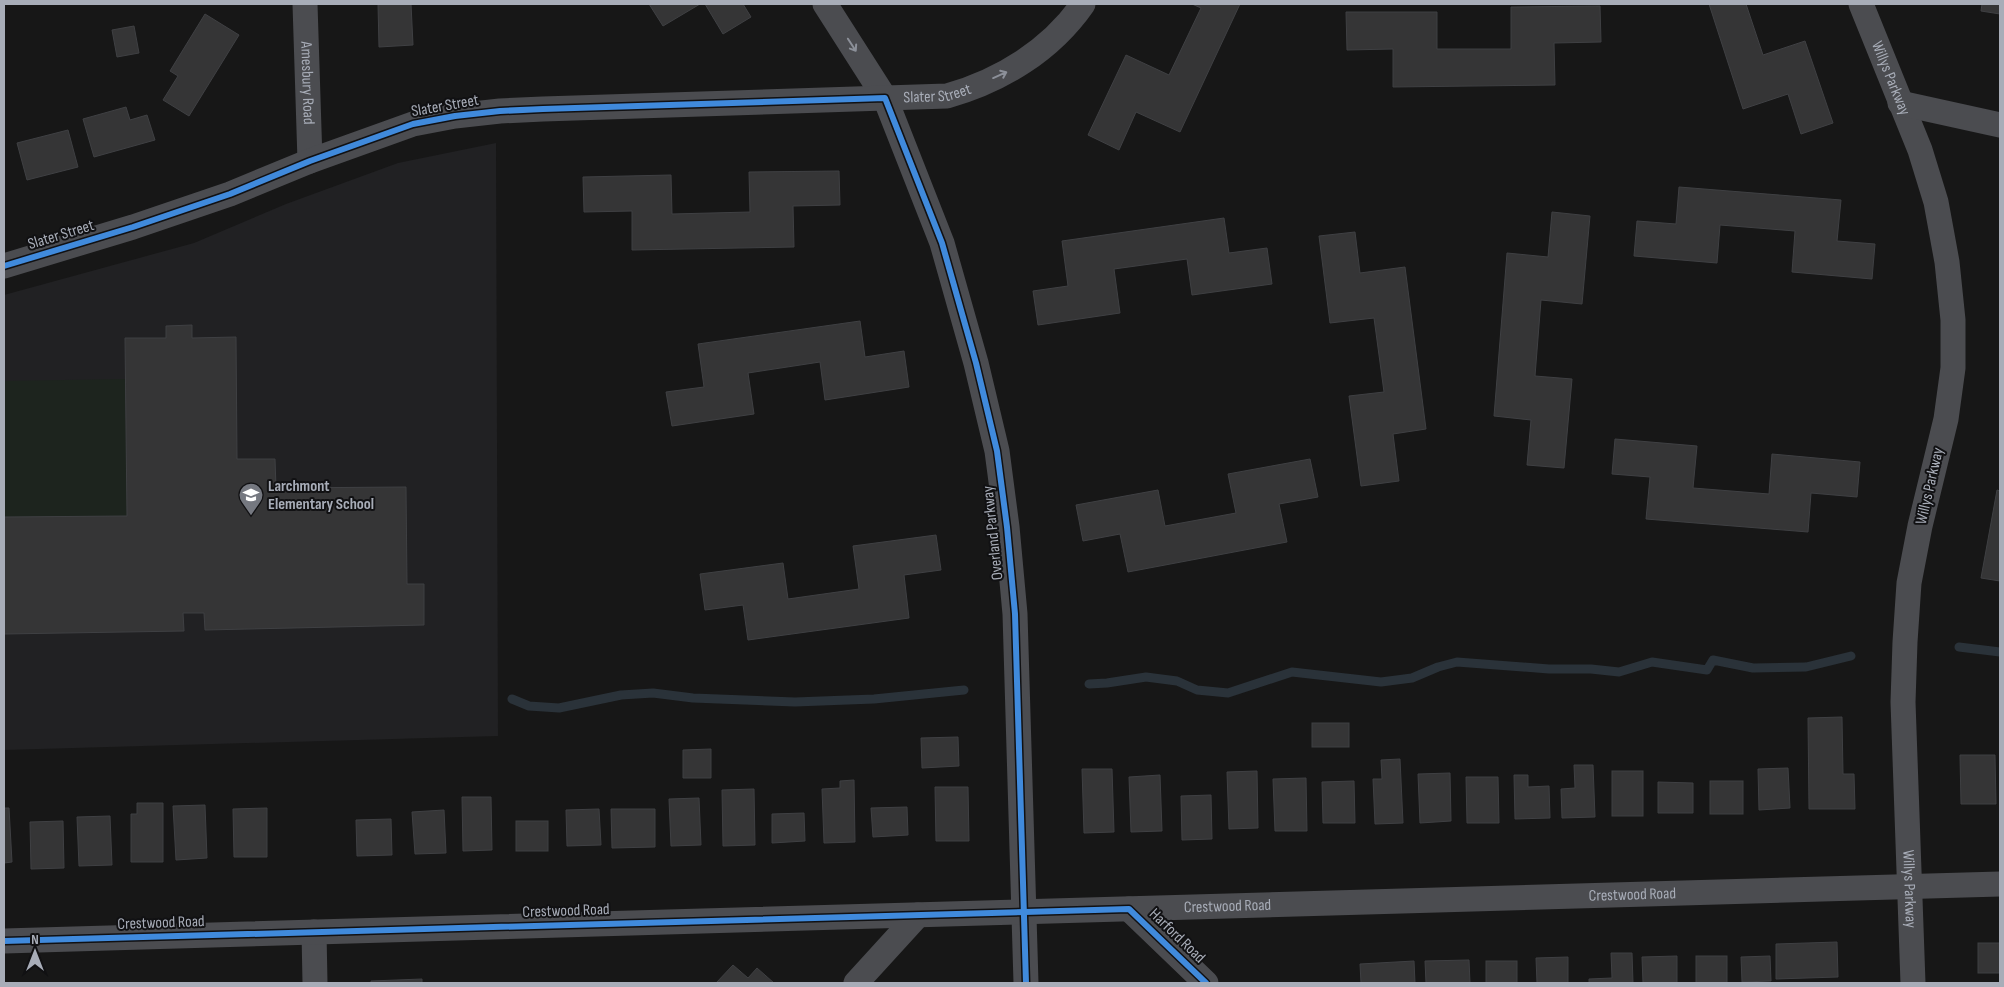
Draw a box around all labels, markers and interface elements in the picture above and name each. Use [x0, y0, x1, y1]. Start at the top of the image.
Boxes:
one-way arrow [847, 37, 857, 51]
street label: Willys Parkway [1867, 38, 1914, 118]
street label: Amesbury Road [297, 40, 318, 125]
one-way arrow [992, 70, 1007, 80]
street label: Slater Street [903, 79, 974, 107]
street label: Slater Street [410, 91, 480, 121]
street label: Slater Street [26, 216, 96, 254]
street label: Willys Parkway [1912, 446, 1948, 526]
place label: Larchmont Elementary School [268, 477, 374, 514]
school or university icon: Larchmont Elementary School [238, 482, 264, 516]
street label: Overland Parkway [979, 485, 1007, 581]
street label: Willys Parkway [1899, 849, 1921, 928]
street label: Crestwood Road [1588, 884, 1676, 905]
street label: Crestwood Road [1184, 895, 1271, 917]
street label: Crestwood Road [522, 900, 610, 922]
street label: Harford Road [1145, 905, 1209, 967]
street label: Crestwood Road [117, 912, 205, 934]
north arrow [10, 927, 60, 977]
text: N [31, 931, 39, 948]

